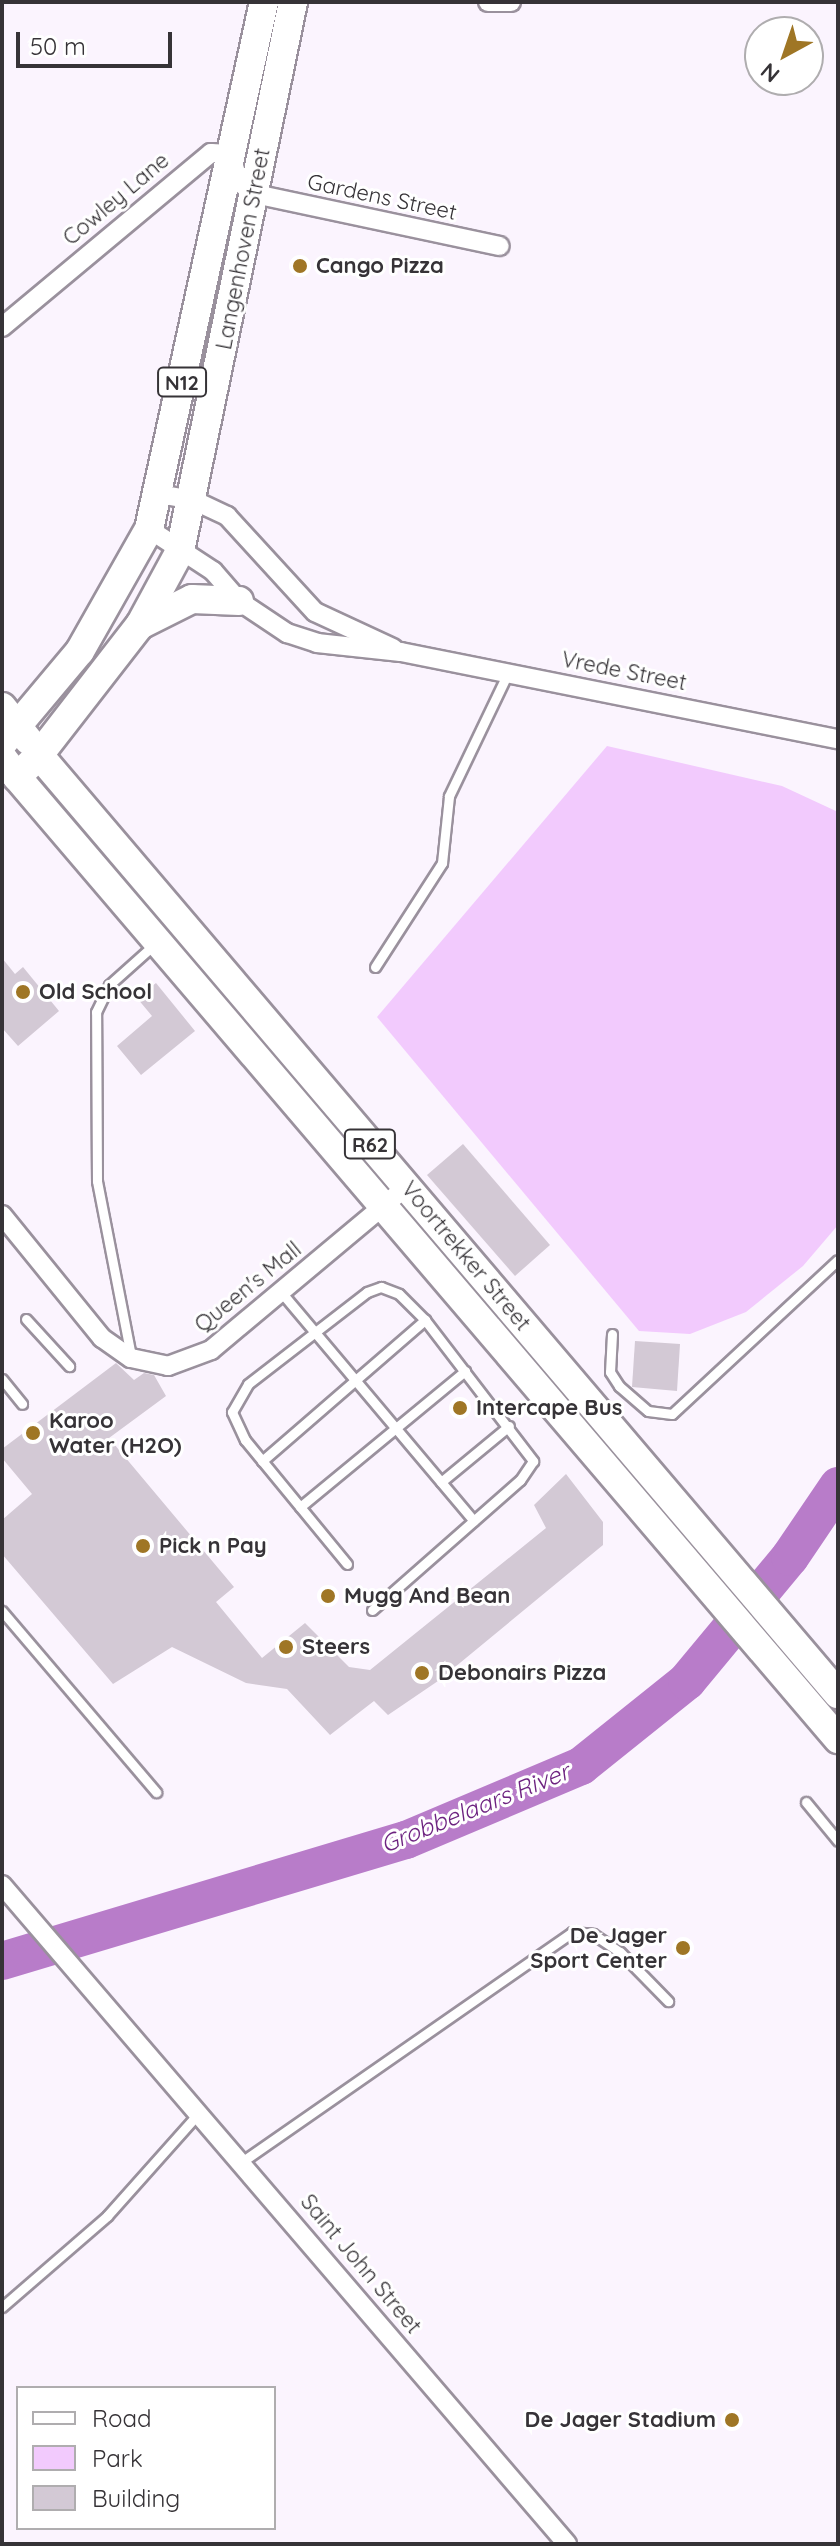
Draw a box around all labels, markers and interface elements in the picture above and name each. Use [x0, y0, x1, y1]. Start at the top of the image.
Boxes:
scale bar [20, 16, 176, 66]
north arrow [744, 16, 824, 96]
text: 50 m [30, 31, 86, 61]
text: N [755, 57, 785, 89]
street label: Langenhoven Street [211, 146, 275, 352]
street label: Cowley Lane [58, 147, 174, 251]
street label: Gardens Street [305, 168, 459, 226]
place label: Cango Pizza [316, 253, 444, 279]
marker: Cango Pizza [291, 257, 309, 275]
road number: N12 [156, 366, 208, 398]
street label: Vrede Street [559, 646, 689, 696]
place label: Old School [39, 979, 152, 1005]
marker: Old School [14, 983, 32, 1001]
road number: R62 [342, 1128, 398, 1160]
street label: Voortrekker Street [396, 1176, 536, 1336]
street label: Queen's Mall [189, 1236, 307, 1338]
place label: Intercape Bus [476, 1395, 622, 1421]
marker: Intercape Bus [451, 1399, 469, 1417]
place label: Karoo Water (H2O) [49, 1407, 182, 1458]
marker: Karoo Water (H2O) [24, 1424, 42, 1442]
place label: Pick n Pay [159, 1533, 267, 1559]
marker: Pick n Pay [134, 1537, 152, 1555]
place label: Mugg And Bean [344, 1583, 510, 1609]
marker: Mugg And Bean [319, 1587, 337, 1605]
place label: Steers [302, 1634, 370, 1660]
marker: Steers [277, 1638, 295, 1656]
place label: Debonairs Pizza [438, 1660, 606, 1686]
marker: Debonairs Pizza [413, 1664, 431, 1682]
water label: Grobbelaars River [376, 1757, 574, 1859]
place label: De Jager Sport Center [530, 1922, 667, 1974]
marker: De Jager Sport Center [674, 1939, 692, 1957]
street label: Saint John Street [295, 2189, 427, 2339]
legend [16, 2386, 276, 2530]
text: Road [92, 2403, 152, 2433]
place label: De Jager Stadium [525, 2407, 716, 2433]
marker: De Jager Stadium [723, 2411, 741, 2429]
text: Park [92, 2443, 143, 2473]
text: Building [92, 2483, 180, 2513]

